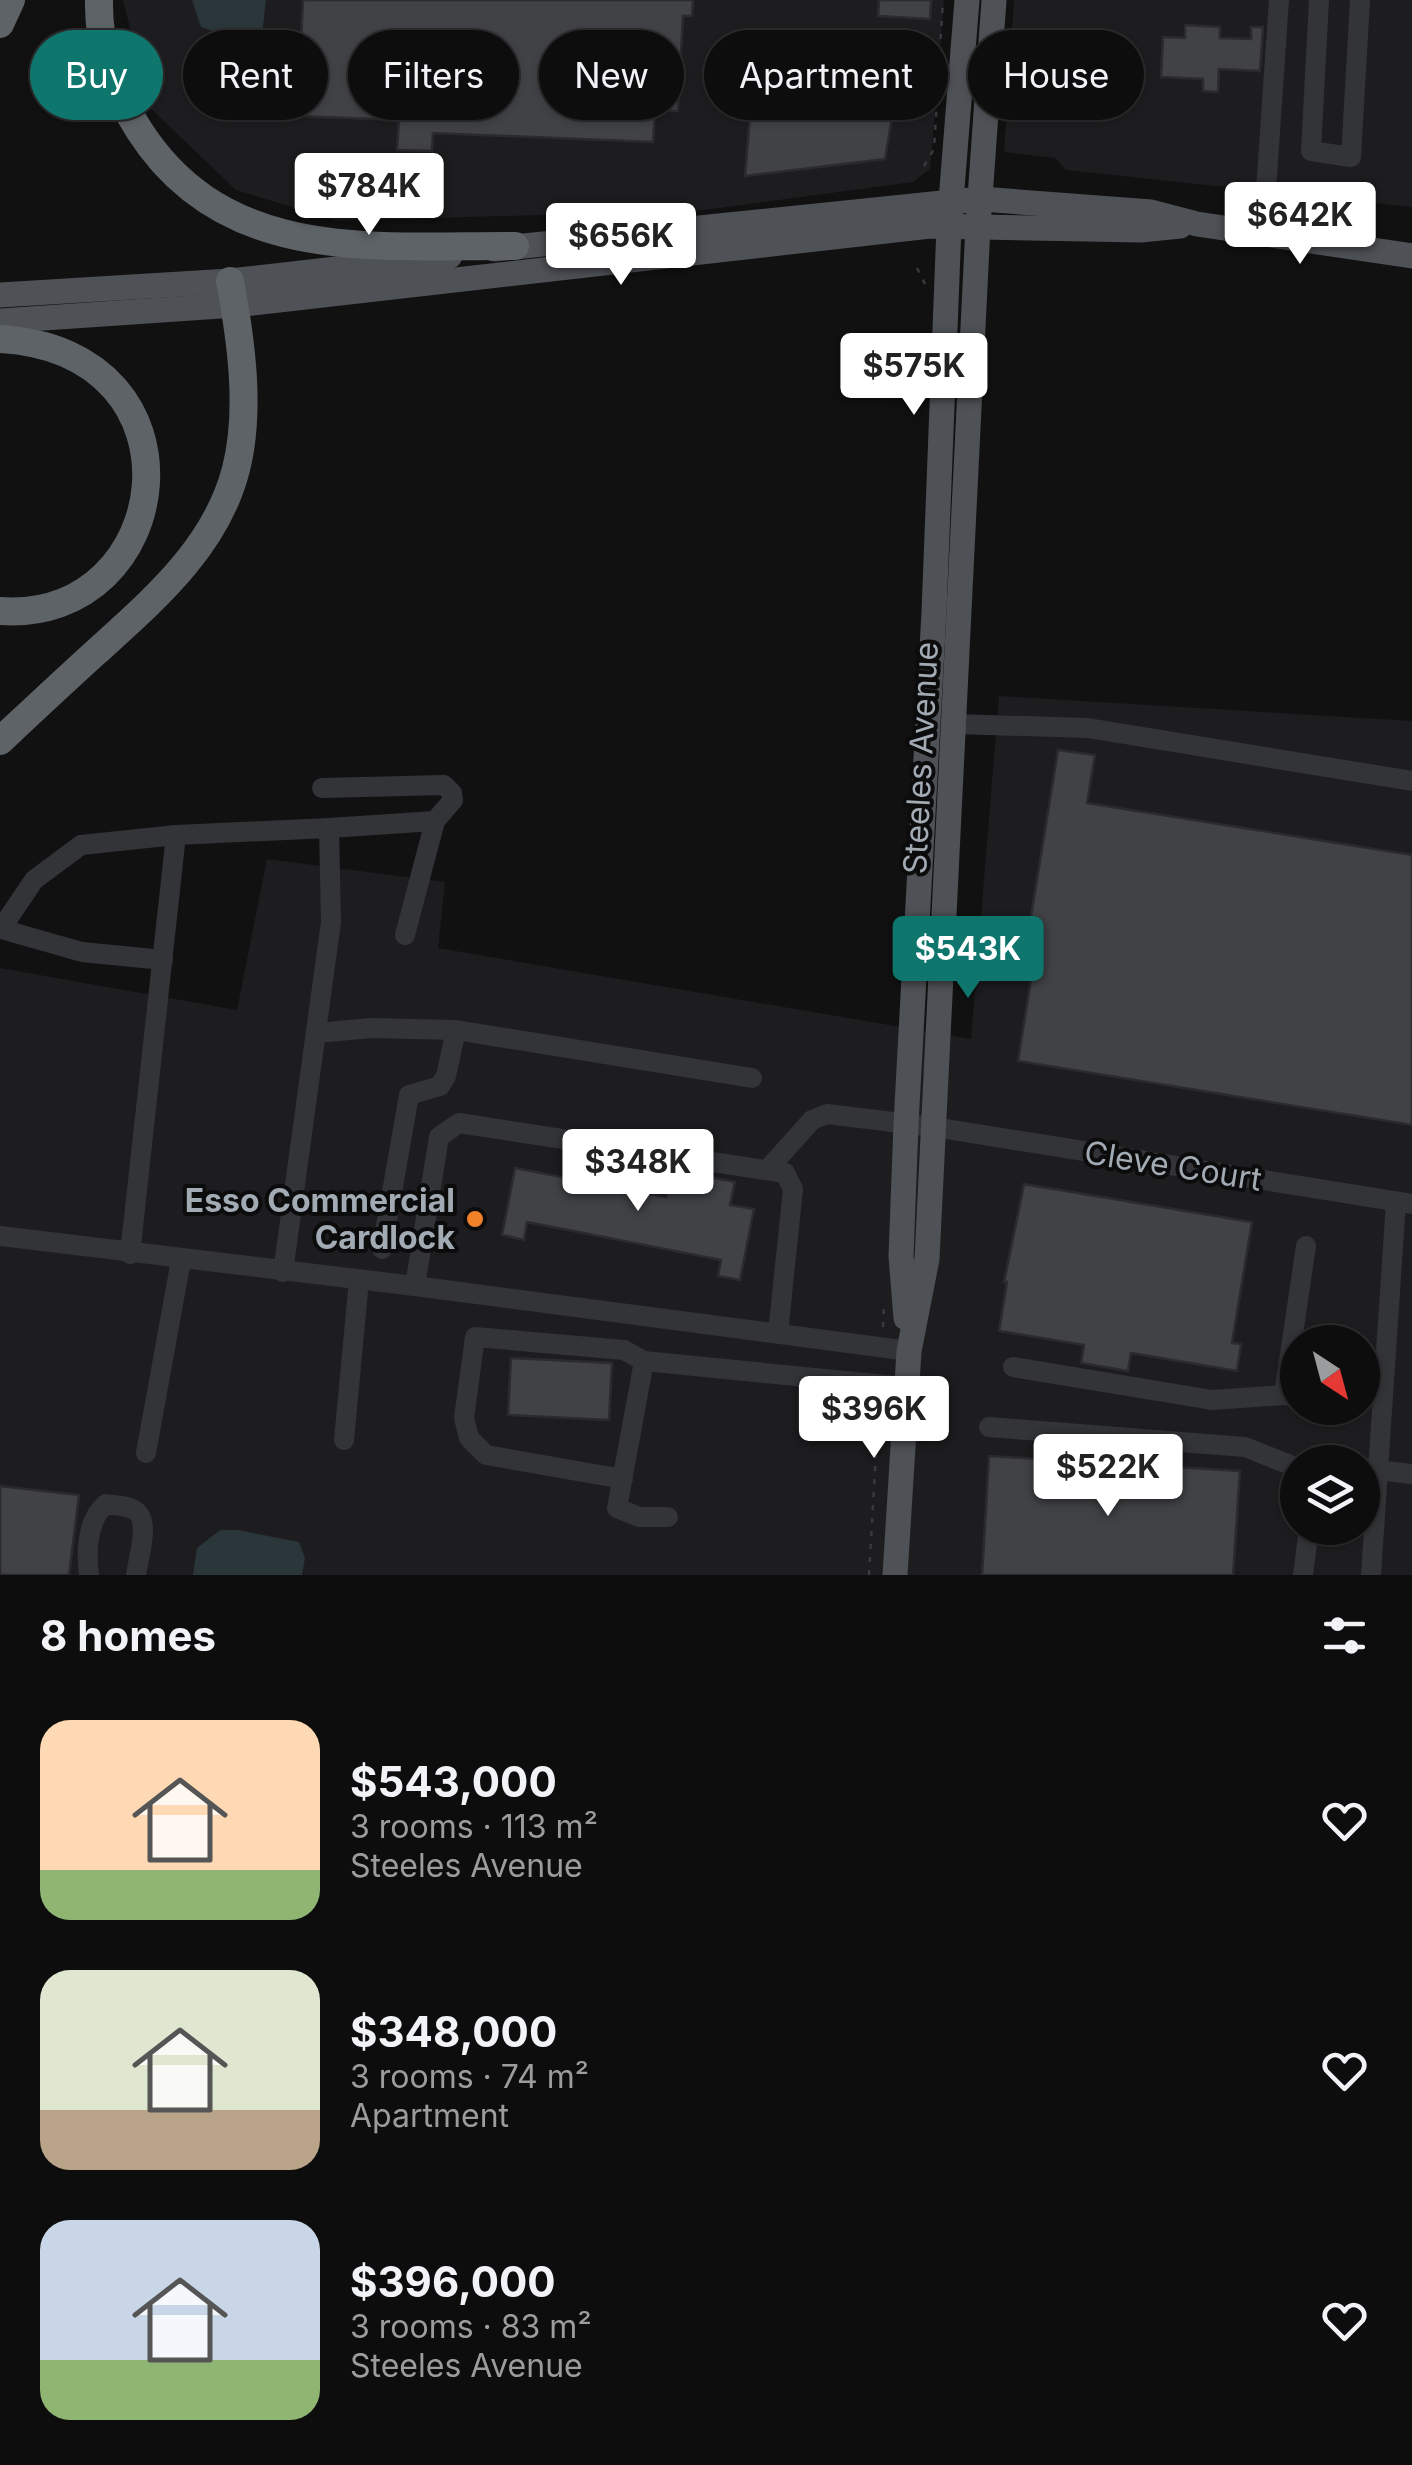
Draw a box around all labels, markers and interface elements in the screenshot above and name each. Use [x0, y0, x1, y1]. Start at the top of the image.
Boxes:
chip: Buy [30, 30, 163, 120]
chip: Rent [183, 30, 328, 120]
chip: Filters [348, 30, 519, 120]
chip: New [539, 30, 684, 120]
chip: Apartment [704, 30, 948, 120]
chip: House [968, 30, 1144, 120]
pin: $784K [299, 153, 439, 238]
text: $784K [317, 166, 421, 205]
pin: $642K [1230, 182, 1370, 267]
text: $642K [1247, 195, 1353, 234]
pin: $656K [551, 203, 691, 288]
text: $656K [568, 216, 674, 255]
pin: $575K [844, 333, 984, 418]
text: $575K [862, 346, 966, 385]
street label: Steeles Avenue [895, 641, 946, 875]
pin: $543K [898, 916, 1038, 1001]
text: $543K [915, 929, 1021, 968]
pin: $348K [568, 1129, 708, 1214]
street label: Cleve Court [1082, 1132, 1264, 1199]
text: $348K [584, 1142, 692, 1181]
place label: Esso Commercial Cardlock [185, 1181, 455, 1257]
marker: Esso Commercial Cardlock [464, 1208, 486, 1230]
north arrow [1280, 1325, 1380, 1425]
map controls [1280, 1325, 1380, 1545]
pin: $396K [804, 1376, 944, 1461]
text: $396K [821, 1389, 927, 1428]
pin: $522K [1038, 1434, 1178, 1519]
button: layers [1280, 1445, 1380, 1545]
text: $522K [1056, 1447, 1160, 1486]
icon: filters [1317, 1608, 1372, 1663]
text: 8 homes [40, 1610, 216, 1661]
text: $543,000 [350, 1756, 557, 1807]
icon: home [120, 1760, 240, 1880]
icon: heart [1317, 1793, 1372, 1848]
text: 3 rooms · 113 m² [350, 1807, 598, 1846]
text: Steeles Avenue [350, 1846, 583, 1885]
text: $348,000 [350, 2006, 557, 2057]
icon: home [120, 2010, 240, 2130]
icon: heart [1317, 2043, 1372, 2098]
text: 3 rooms · 74 m² [350, 2057, 589, 2096]
text: Apartment [350, 2096, 509, 2135]
text: $396,000 [350, 2256, 556, 2307]
icon: home [120, 2260, 240, 2380]
icon: heart [1317, 2293, 1372, 2348]
text: 3 rooms · 83 m² [350, 2307, 592, 2346]
text: Steeles Avenue [350, 2346, 583, 2385]

